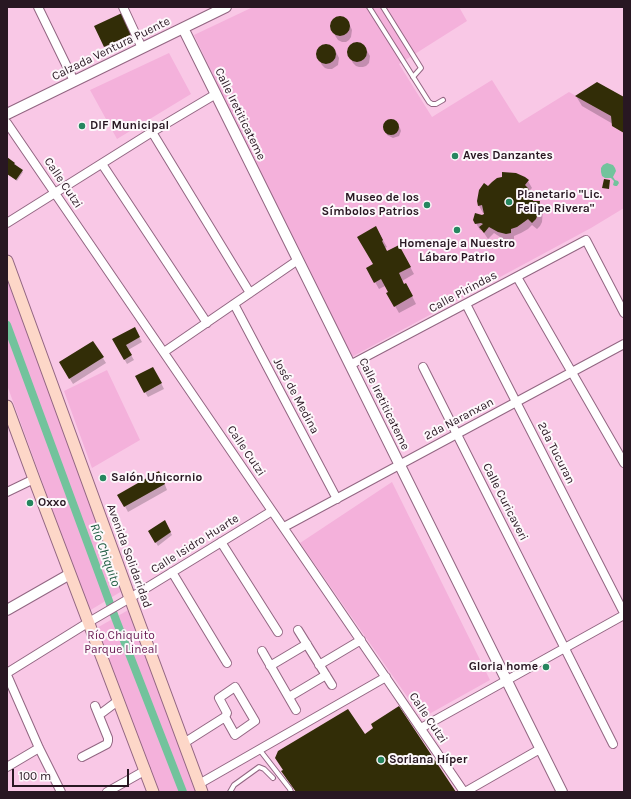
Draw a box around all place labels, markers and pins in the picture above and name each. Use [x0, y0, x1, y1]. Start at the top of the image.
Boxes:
place label: DIF Municipal [90, 119, 169, 133]
marker: DIF Municipal [77, 121, 87, 131]
place label: Aves Danzantes [463, 149, 553, 163]
marker: Aves Danzantes [450, 151, 460, 161]
place label: Planetario "Lic. Felipe Rivera" [517, 188, 602, 216]
place label: Museo de los Símbolos Patrios [322, 191, 419, 219]
marker: Planetario "Lic. Felipe Rivera" [504, 197, 514, 207]
marker: Museo de los Símbolos Patrios [422, 200, 432, 210]
marker: Homenaje a Nuestro Lábaro Patrio [452, 225, 462, 235]
place label: Homenaje a Nuestro Lábaro Patrio [399, 237, 515, 265]
place label: Salón Unicornio [111, 471, 202, 485]
marker: Salón Unicornio [98, 473, 108, 483]
place label: Oxxo [38, 496, 66, 510]
marker: Oxxo [25, 498, 35, 508]
place label: Gloria home [469, 660, 538, 674]
marker: Gloria home [541, 662, 551, 672]
place label: Soriana Híper [389, 753, 467, 767]
marker: Soriana Híper [376, 755, 386, 765]

